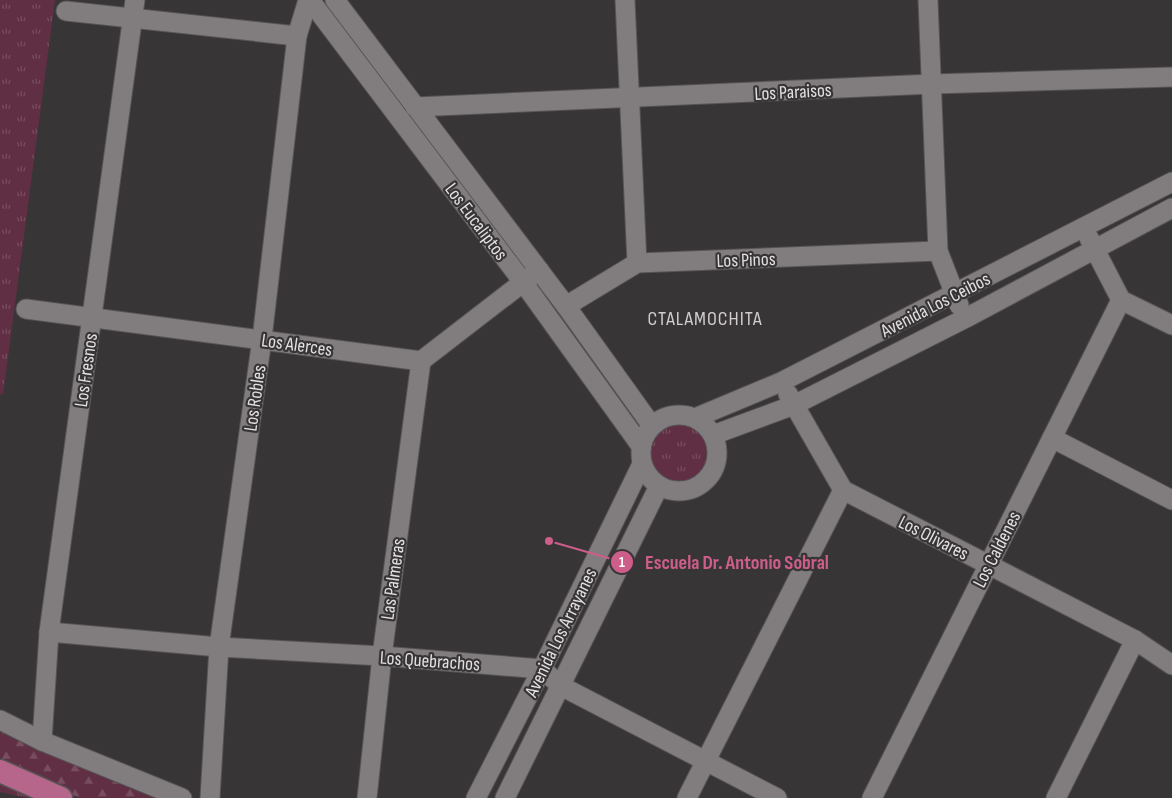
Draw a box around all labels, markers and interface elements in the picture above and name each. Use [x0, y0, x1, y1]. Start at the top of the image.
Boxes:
street label: Los Paraisos [754, 79, 832, 106]
street label: Los Eucaliptos [439, 179, 512, 265]
street label: Los Pinos [716, 248, 776, 273]
street label: Avenida Los Ceibos [876, 268, 995, 343]
district label: CTALAMOCHITA [647, 307, 763, 331]
street label: Los Alerces [260, 329, 334, 362]
street label: Los Fresnos [70, 332, 103, 409]
street label: Los Robles [239, 363, 272, 433]
street label: Los Caldenes [968, 508, 1026, 592]
street label: Los Olivares [895, 511, 972, 566]
street label: Las Palmeras [376, 537, 411, 621]
callout: Escuela Dr. Antonio Sobral [610, 544, 839, 579]
text: Escuela Dr. Antonio Sobral [645, 551, 829, 575]
text: 1 [619, 553, 625, 572]
street label: Avenida Los Arrayanes [520, 564, 603, 702]
street label: Los Quebrachos [379, 647, 481, 676]

